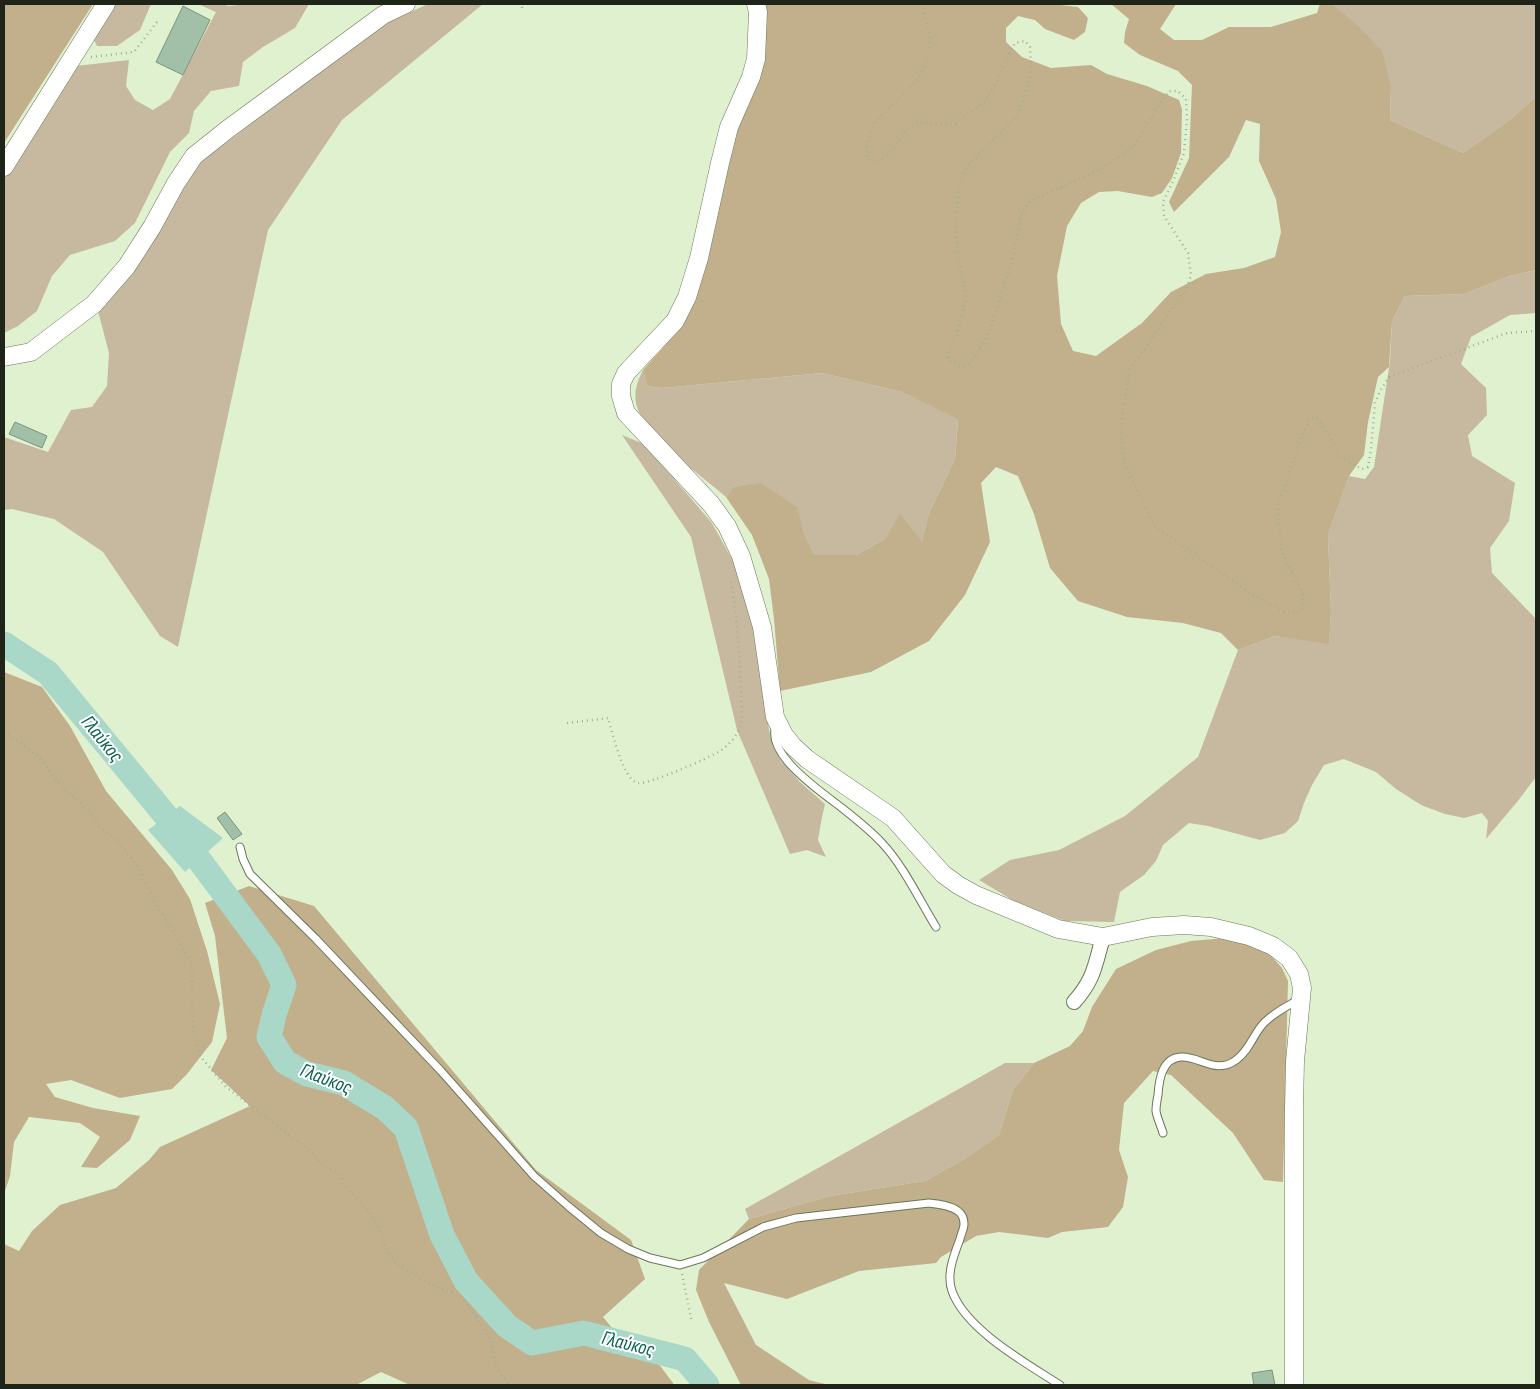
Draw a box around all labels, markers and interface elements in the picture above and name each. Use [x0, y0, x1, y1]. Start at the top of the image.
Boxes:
water label: Γλαύκος [76, 711, 128, 768]
water label: Γλαύκος [297, 1058, 355, 1100]
water label: Γλαύκος [599, 1326, 657, 1362]

